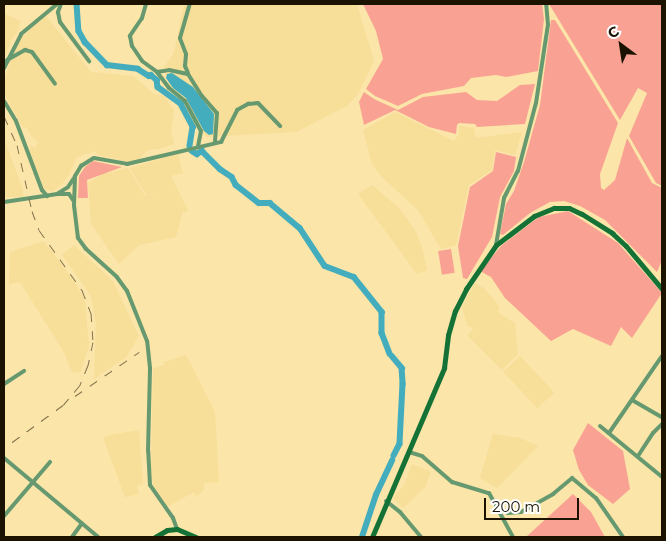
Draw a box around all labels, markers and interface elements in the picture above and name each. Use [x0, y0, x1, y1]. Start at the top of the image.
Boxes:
north arrow [596, 20, 646, 70]
text: С [604, 22, 622, 42]
scale bar [486, 488, 581, 520]
text: 200 m [492, 497, 540, 516]

